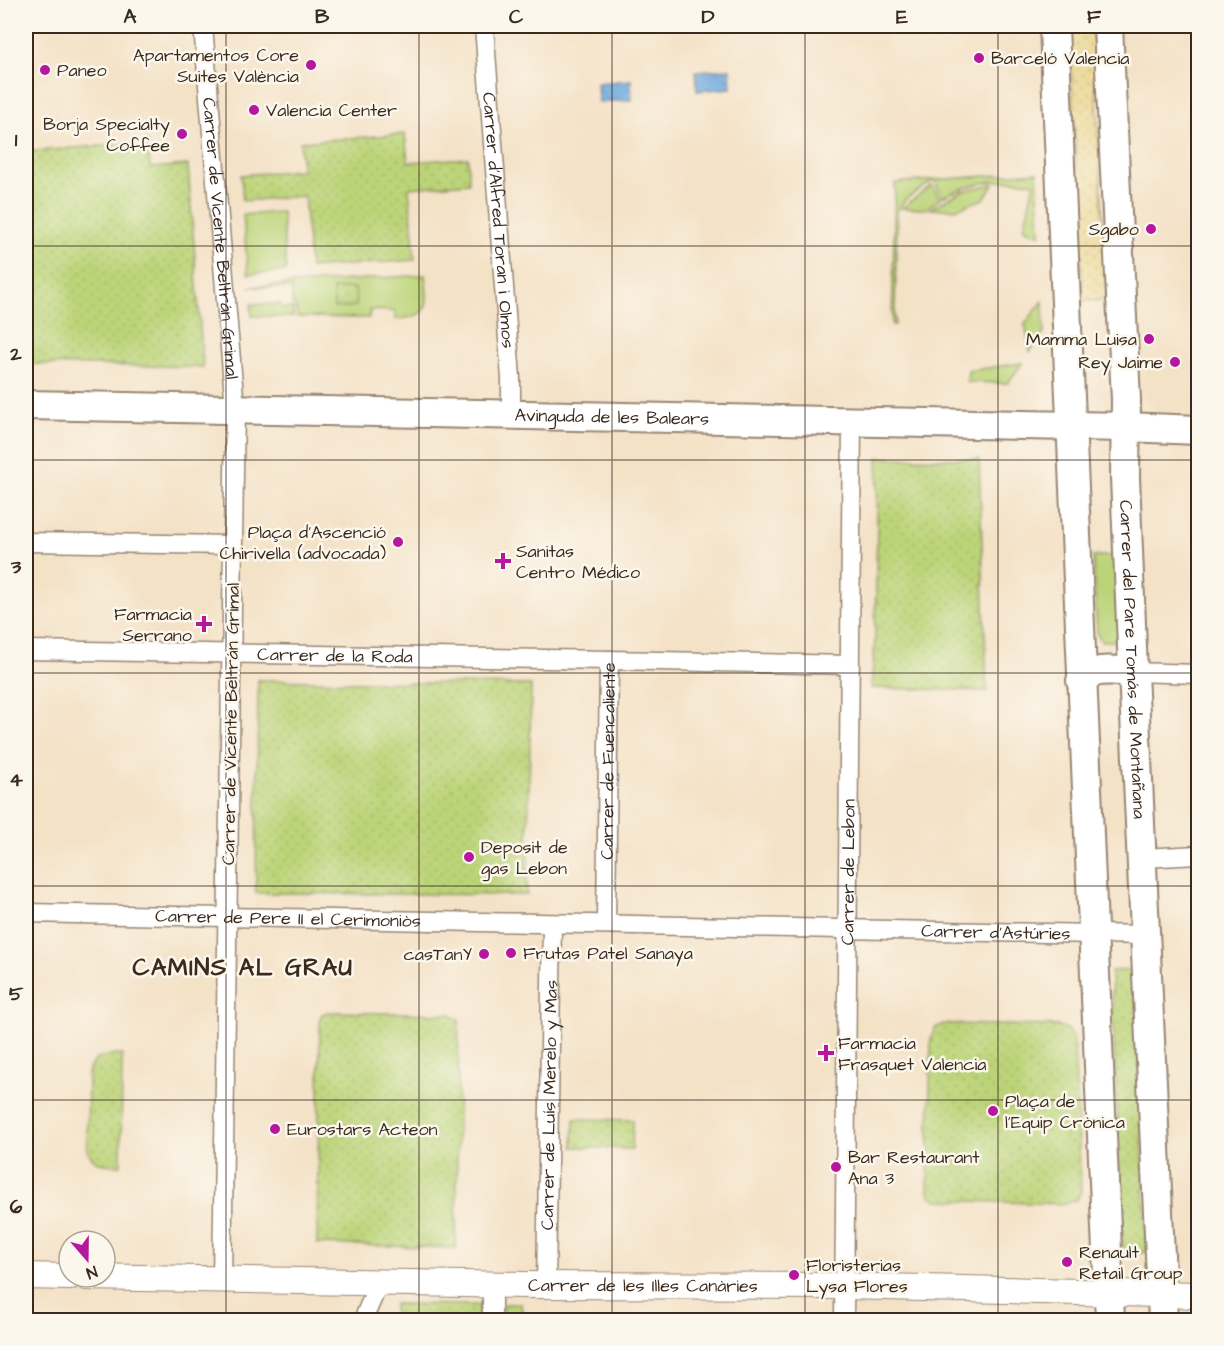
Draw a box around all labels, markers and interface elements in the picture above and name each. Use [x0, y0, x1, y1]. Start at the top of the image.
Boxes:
text: A [124, 3, 137, 31]
text: B [315, 3, 330, 31]
text: C [509, 3, 524, 31]
text: D [702, 3, 715, 31]
text: E [896, 3, 908, 31]
text: F [1087, 3, 1102, 31]
place label: Apartamentos Core Suites València [133, 43, 299, 89]
place label: Barceló Valencia [991, 46, 1129, 71]
marker: Barceló Valencia [972, 51, 986, 65]
place label: Paneo [57, 58, 107, 83]
marker: Apartamentos Core Suites València [304, 58, 318, 72]
marker: Paneo [38, 63, 52, 77]
street label: Carrer d'Alfred Toran i Olmos [477, 91, 521, 349]
street label: Carrer de Vicente Beltrán Grimal [197, 96, 245, 380]
place label: Valencia Center [266, 98, 397, 123]
marker: Valencia Center [247, 103, 261, 117]
place label: Borja Specialty Coffee [43, 112, 170, 158]
text: 1 [15, 126, 18, 154]
marker: Borja Specialty Coffee [175, 127, 189, 141]
place label: Sgabo [1089, 217, 1139, 243]
marker: Sgabo [1144, 222, 1158, 236]
place label: Mamma Luisa [1026, 327, 1137, 352]
marker: Mamma Luisa [1142, 332, 1156, 346]
text: 2 [9, 340, 22, 368]
place label: Rey Jaime [1078, 350, 1163, 376]
marker: Rey Jaime [1168, 355, 1182, 369]
street label: Avinguda de les Balears [514, 402, 709, 431]
street label: Carrer del Pare Tomás de Montañana [1113, 499, 1152, 819]
place label: Plaça d'Ascenció Chirivella (advocada) [219, 520, 386, 566]
marker: Plaça d'Ascenció Chirivella (advocada) [391, 535, 405, 549]
place label: Sanitas Centro Médico [516, 539, 640, 585]
marker: Sanitas Centro Médico [494, 552, 512, 570]
text: 3 [10, 553, 22, 581]
street label: Carrer de Vicente Beltrán Grimal [216, 583, 246, 865]
place label: Farmacia Serrano [114, 602, 192, 648]
marker: Farmacia Serrano [197, 617, 211, 631]
street label: Carrer de la Roda [257, 641, 413, 669]
street label: Carrer de Fuencaliente [594, 662, 621, 860]
text: 4 [9, 766, 23, 794]
street label: Carrer de Lebon [835, 799, 861, 945]
place label: Deposit de gas Lebon [481, 835, 568, 882]
marker: Deposit de gas Lebon [462, 850, 476, 864]
street label: Carrer de Pere II el Cerimoniòs [155, 903, 421, 933]
street label: Carrer d'Astúries [921, 918, 1071, 946]
place label: Frutas Patel Sanaya [523, 941, 693, 967]
place label: casTanY [403, 942, 472, 967]
marker: Frutas Patel Sanaya [504, 946, 518, 960]
marker: casTanY [477, 947, 491, 961]
district label: CAMINS AL GRAU [132, 951, 354, 985]
text: 5 [9, 980, 24, 1008]
street label: Carrer de Luís Merelo y Mas [534, 980, 564, 1230]
place label: Farmacia Frasquet Valencia [838, 1031, 986, 1077]
marker: Farmacia Frasquet Valencia [819, 1046, 833, 1060]
place label: Plaça de l'Equip Crònica [1005, 1089, 1125, 1135]
marker: Plaça de l'Equip Crònica [986, 1104, 1000, 1118]
place label: Eurostars Acteon [287, 1117, 438, 1142]
marker: Eurostars Acteon [268, 1122, 282, 1136]
place label: Bar Restaurant Ana 3 [848, 1145, 980, 1191]
marker: Bar Restaurant Ana 3 [829, 1160, 843, 1174]
text: 6 [10, 1193, 23, 1221]
north arrow [57, 1229, 117, 1289]
place label: Renault Retail Group [1079, 1240, 1182, 1286]
place label: Floristerias Lysa Flores [806, 1253, 908, 1300]
marker: Renault Retail Group [1060, 1255, 1074, 1269]
text: N [83, 1260, 100, 1284]
marker: Floristerias Lysa Flores [787, 1268, 801, 1282]
street label: Carrer de les Illes Canàries [528, 1273, 758, 1298]

